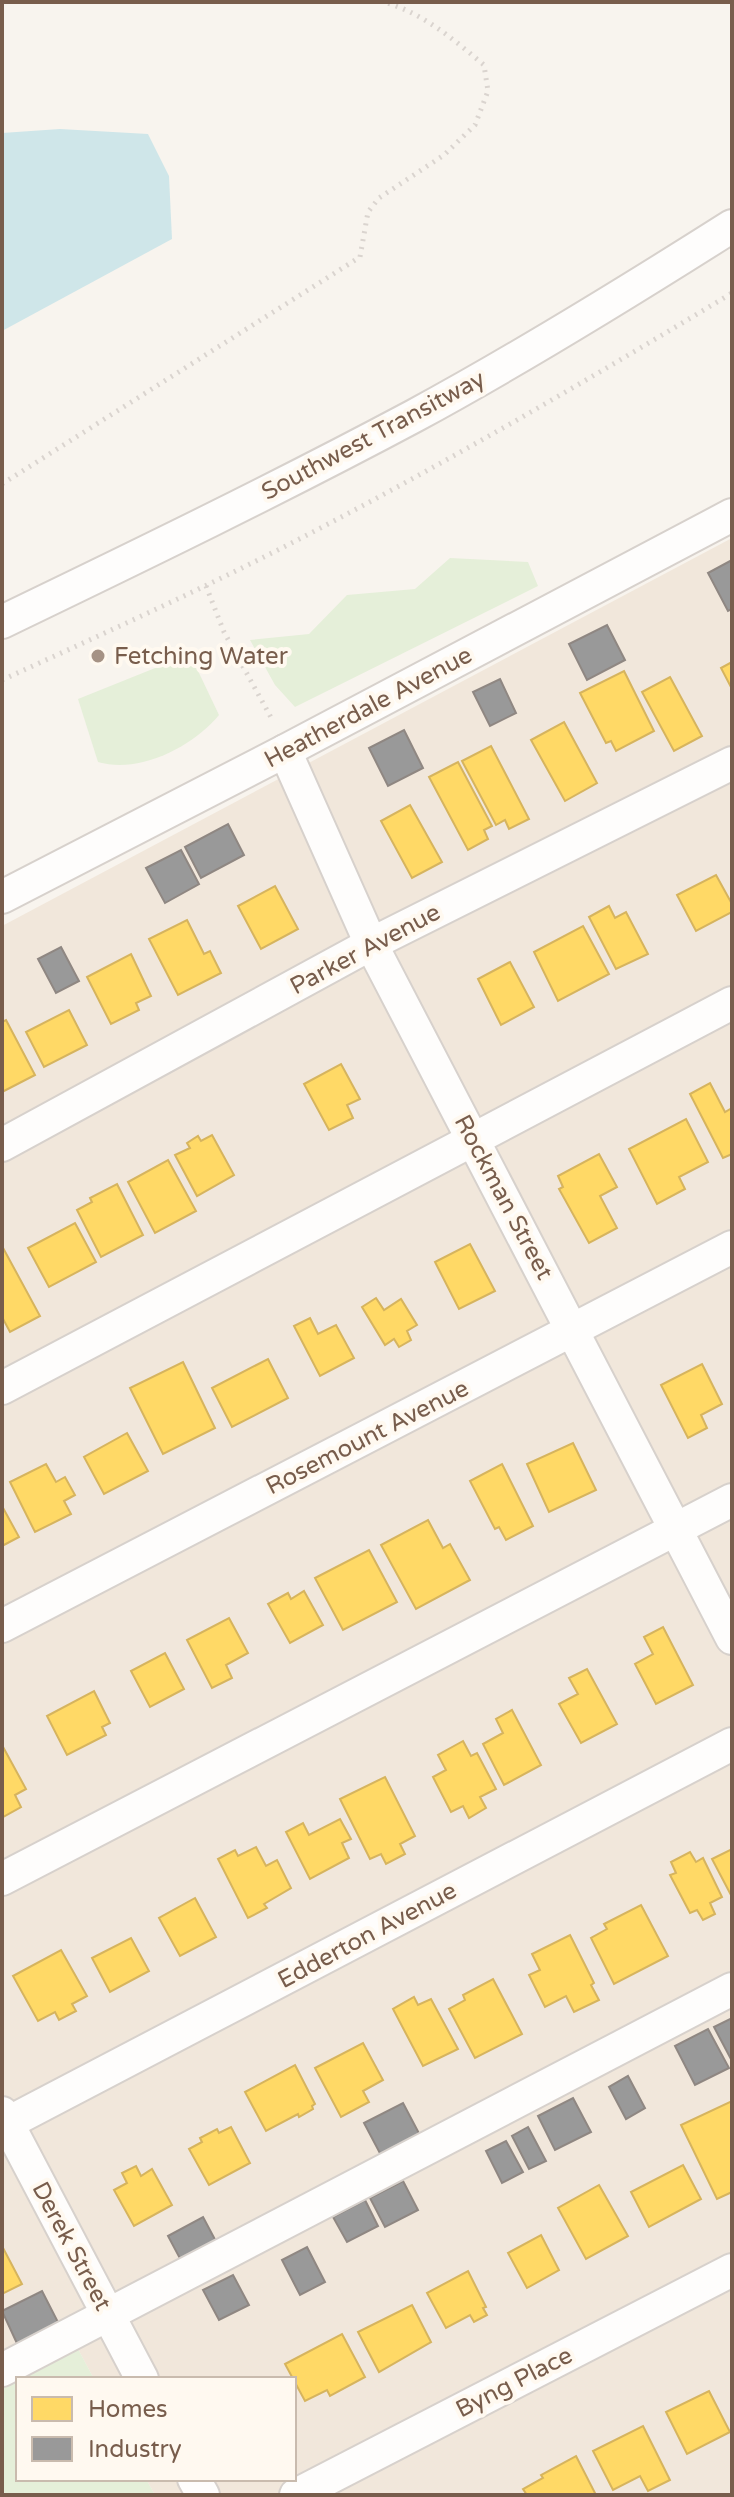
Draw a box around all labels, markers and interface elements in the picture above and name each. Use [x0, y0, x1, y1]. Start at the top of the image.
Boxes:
street label: Southwest Transitway [257, 364, 490, 507]
street label: Heatherdale Avenue [259, 640, 477, 774]
place label: Fetching Water [114, 642, 289, 671]
marker: Fetching Water [89, 647, 107, 665]
street label: Parker Avenue [285, 898, 445, 1001]
street label: Rockman Street [448, 1110, 559, 1285]
street label: Rosemount Avenue [261, 1374, 473, 1501]
street label: Edderton Avenue [273, 1876, 462, 1995]
street label: Derek Street [26, 2177, 118, 2316]
street label: Byng Place [451, 2341, 577, 2424]
legend [16, 2377, 296, 2481]
text: Homes [88, 2395, 168, 2424]
text: Industry [88, 2435, 182, 2464]

